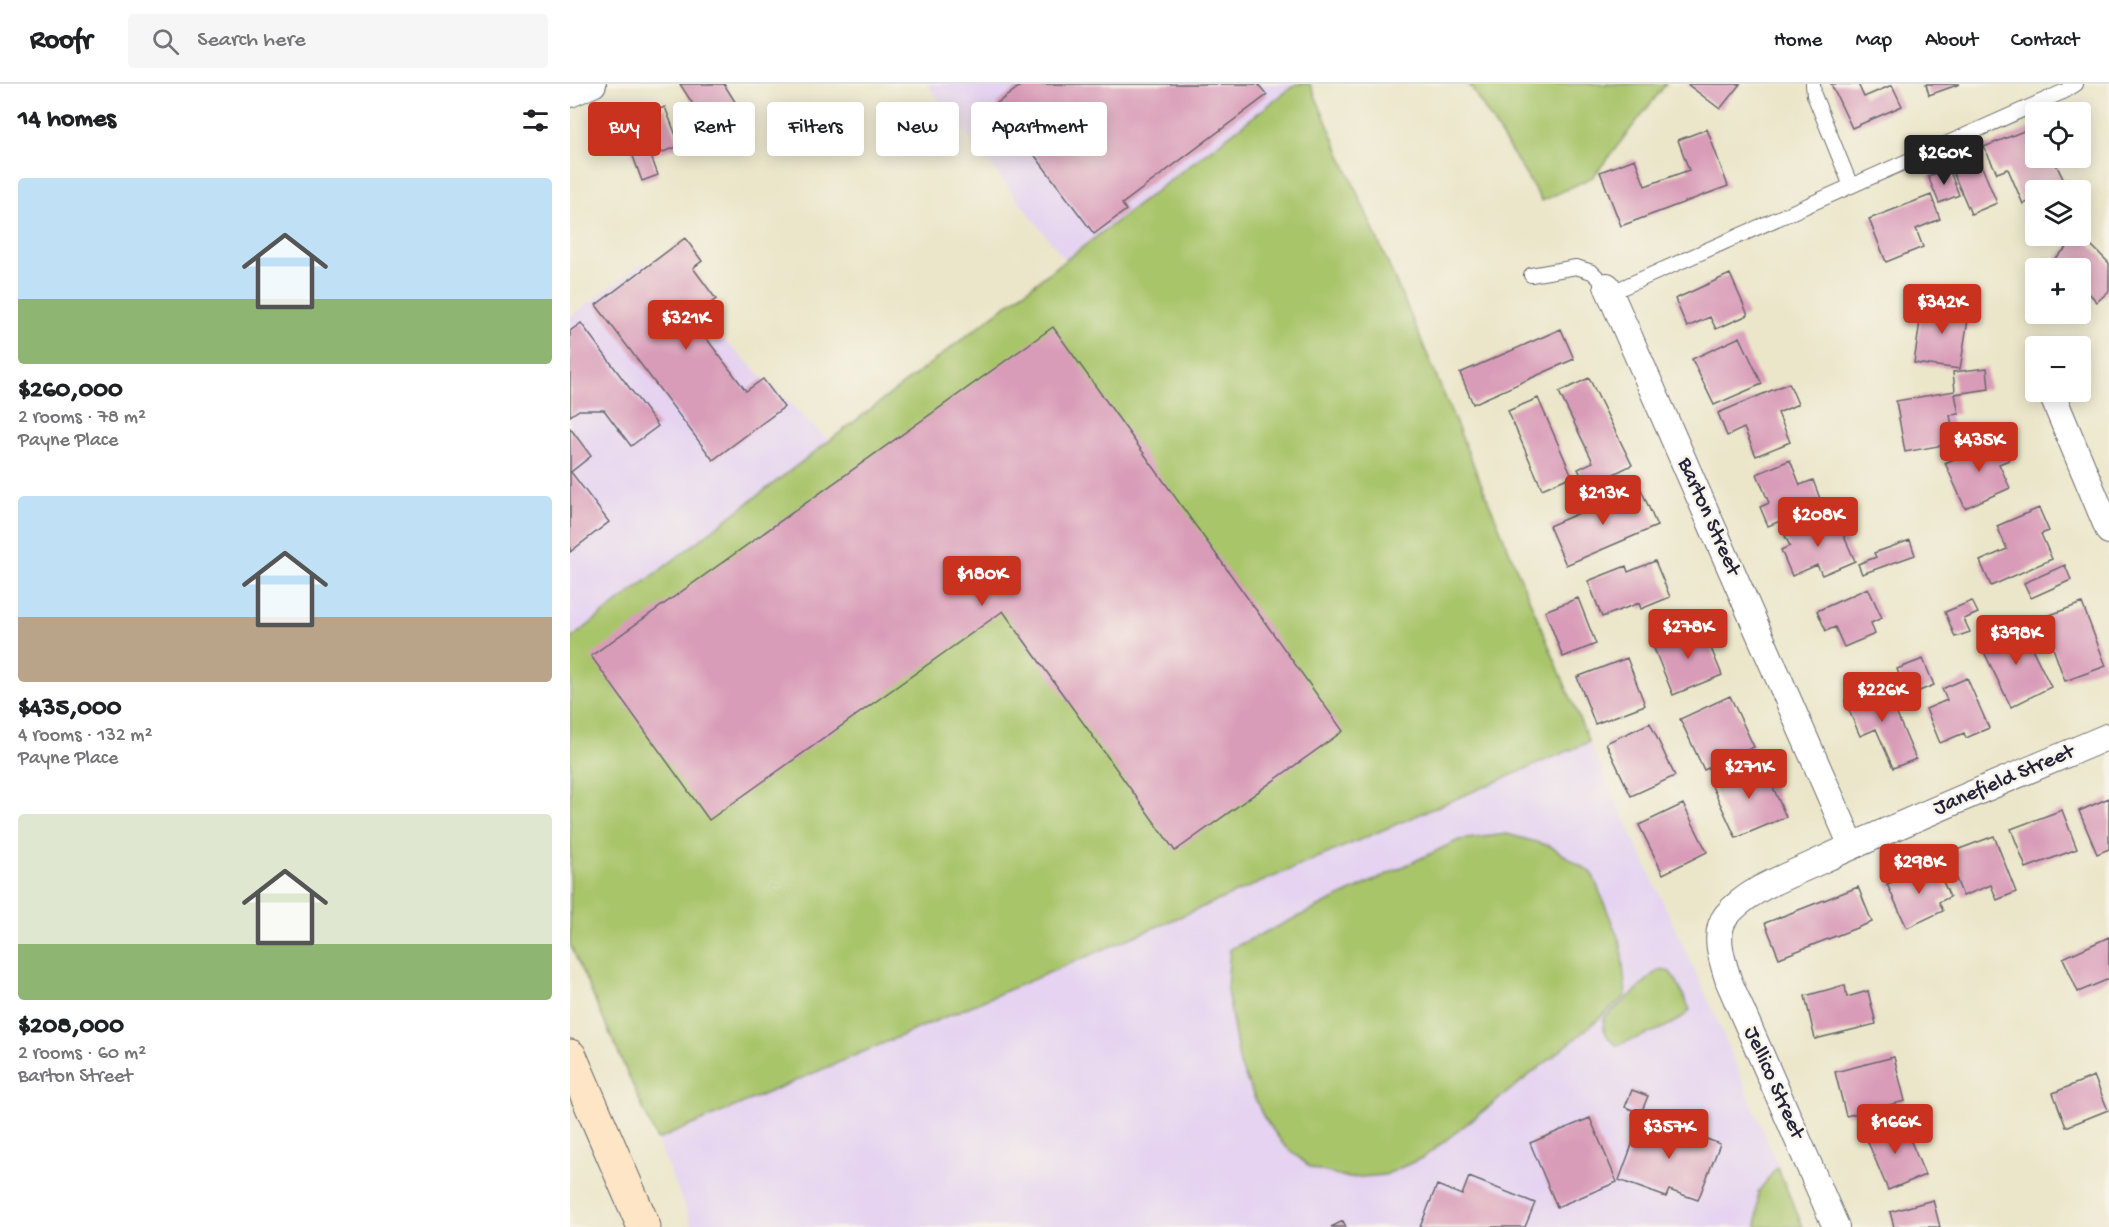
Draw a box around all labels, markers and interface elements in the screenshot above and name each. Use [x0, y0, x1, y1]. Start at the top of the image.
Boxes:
search box [128, 14, 548, 68]
text: Roofr [30, 25, 92, 58]
icon: search [149, 25, 182, 58]
text: Search here [197, 28, 306, 54]
text: Home [1774, 29, 1822, 54]
text: Map [1855, 29, 1892, 54]
text: About [1925, 29, 1978, 54]
text: Contact [2011, 29, 2079, 54]
chip: Buy [588, 102, 661, 156]
chip: Rent [673, 102, 755, 156]
chip: Filters [767, 102, 864, 156]
chip: New [876, 102, 959, 156]
chip: Apartment [971, 102, 1107, 156]
map controls [2025, 102, 2091, 402]
button: locate [2025, 102, 2091, 168]
icon: filters [519, 104, 552, 137]
text: 14 homes [18, 105, 116, 136]
pin: $260K [1902, 135, 1986, 186]
text: $260K [1918, 143, 1970, 166]
button: layers [2025, 180, 2091, 246]
icon: home [231, 217, 339, 325]
button: + [2025, 258, 2091, 324]
pin: $342K [1900, 284, 1984, 335]
text: $342K [1917, 292, 1967, 315]
pin: $321K [644, 300, 728, 351]
text: $321K [662, 308, 710, 331]
button: − [2025, 336, 2091, 402]
text: $260,000 [18, 376, 123, 407]
text: 2 rooms · 78 m² [18, 407, 146, 430]
pin: $435K [1937, 422, 2021, 473]
text: Payne Place [18, 430, 118, 453]
text: $435K [1954, 430, 2004, 453]
street label: Barton Street [1670, 453, 1746, 582]
pin: $213K [1561, 475, 1645, 526]
text: $213K [1579, 483, 1627, 506]
pin: $208K [1776, 497, 1860, 548]
text: $208K [1792, 505, 1844, 528]
icon: home [231, 535, 339, 643]
pin: $180K [940, 556, 1024, 607]
text: $180K [957, 564, 1007, 587]
pin: $278K [1646, 609, 1730, 660]
pin: $398K [1974, 615, 2058, 666]
text: $278K [1662, 617, 1714, 640]
text: $398K [1990, 623, 2042, 646]
pin: $226K [1840, 672, 1924, 723]
text: $226K [1857, 680, 1907, 703]
text: $435,000 [18, 694, 122, 725]
text: 4 rooms · 132 m² [18, 725, 152, 748]
street label: Janefield Street [1930, 739, 2080, 822]
text: Payne Place [18, 748, 118, 771]
pin: $271K [1707, 749, 1791, 800]
text: $271K [1725, 757, 1773, 780]
pin: $298K [1877, 844, 1961, 895]
text: $298K [1894, 852, 1944, 875]
icon: home [231, 853, 339, 961]
text: $208,000 [18, 1012, 124, 1043]
street label: Jellico Street [1737, 1023, 1810, 1145]
text: 2 rooms · 60 m² [18, 1043, 146, 1066]
text: Barton Street [18, 1066, 133, 1089]
pin: $166K [1853, 1104, 1937, 1155]
pin: $357K [1627, 1109, 1711, 1160]
text: $166K [1871, 1112, 1919, 1135]
text: $357K [1643, 1117, 1695, 1140]

